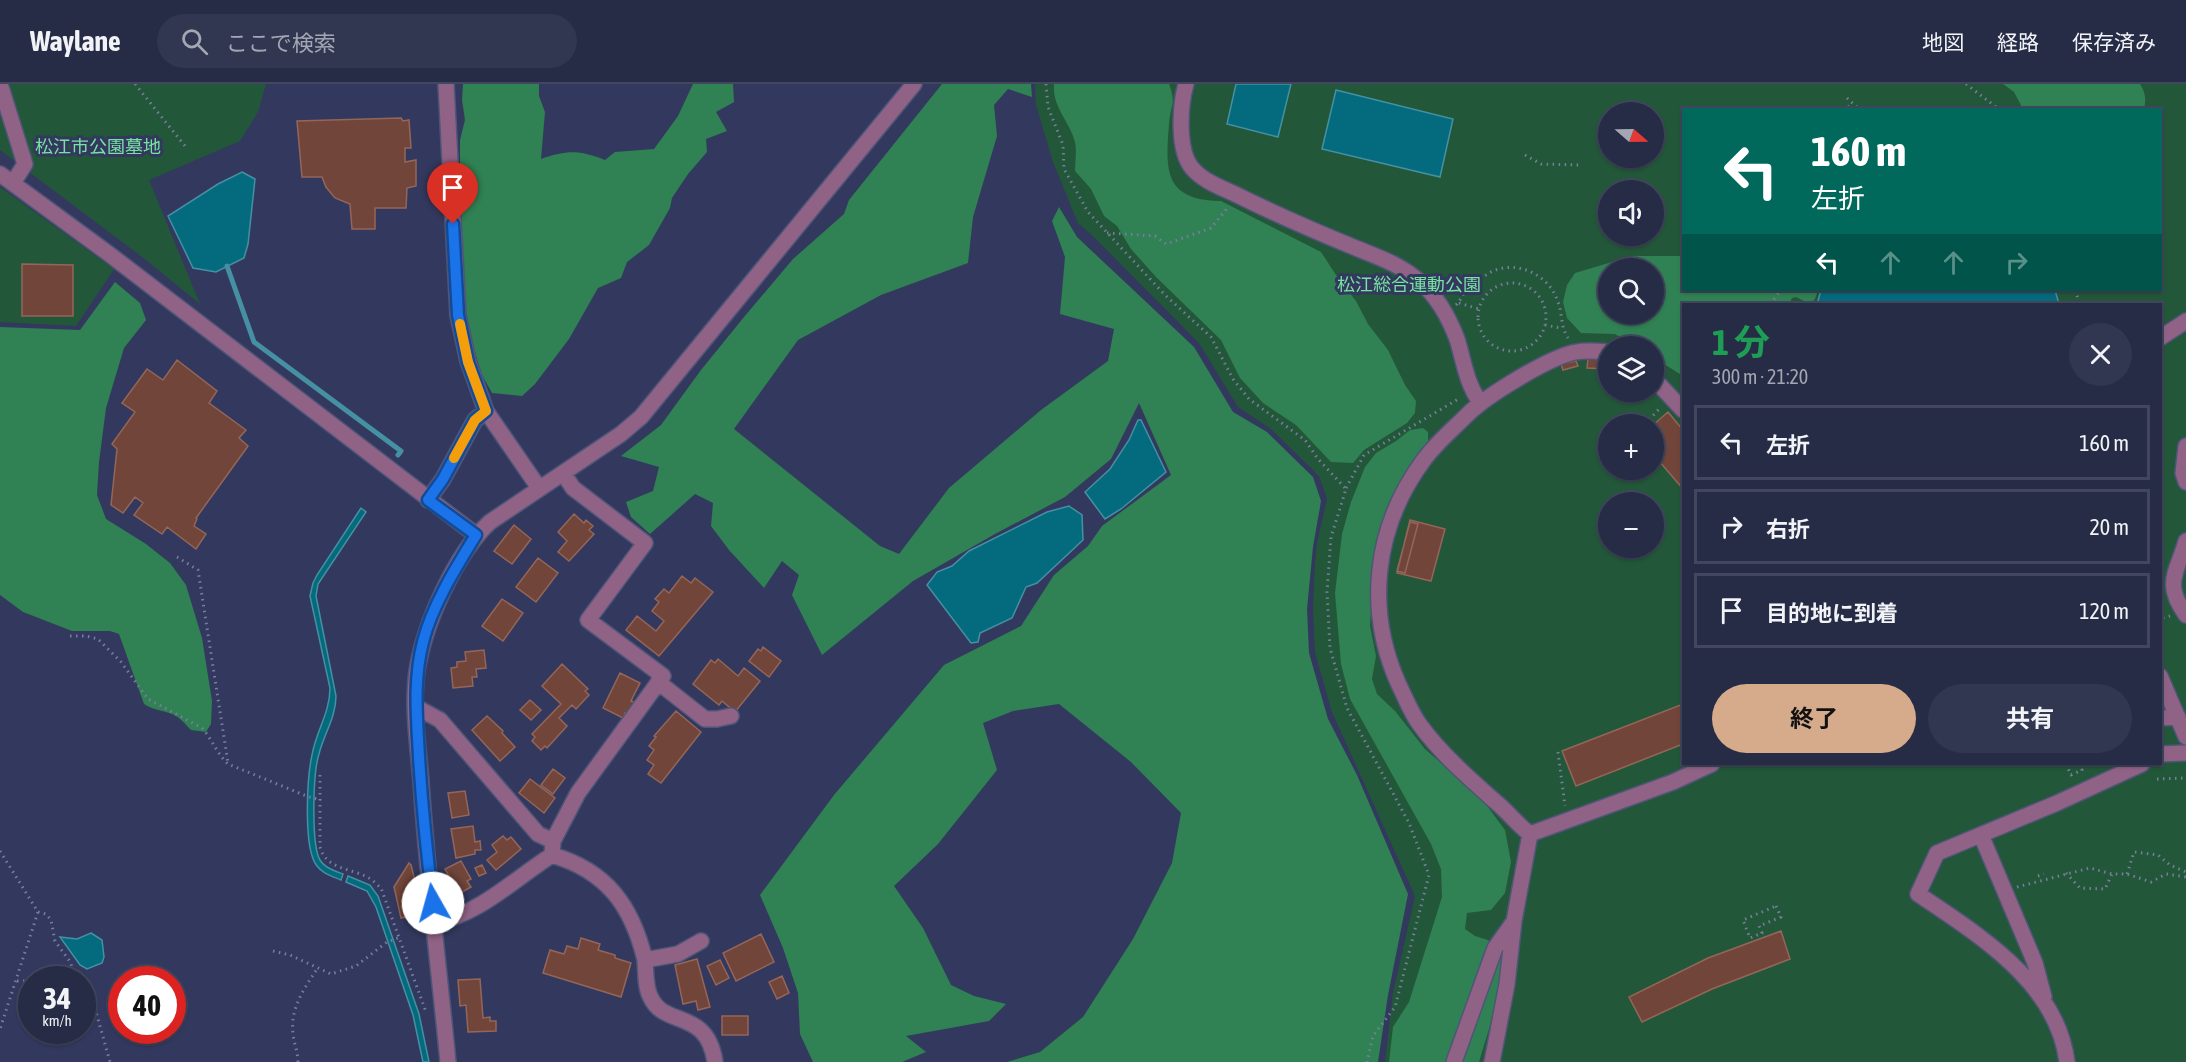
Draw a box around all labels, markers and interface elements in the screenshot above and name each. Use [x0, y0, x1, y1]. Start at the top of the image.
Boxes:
search box [157, 14, 577, 68]
text: Waylane [30, 25, 121, 57]
icon: search [178, 25, 211, 58]
text: ここで検索 [226, 30, 336, 56]
text: 地図 [1922, 30, 1964, 54]
text: 経路 [1997, 30, 2039, 54]
text: 保存済み [2072, 30, 2156, 54]
north arrow [1598, 102, 1664, 168]
map controls [1598, 102, 1664, 558]
text: 160 m [1811, 127, 1906, 175]
icon: left [1712, 132, 1790, 210]
park label: 松江市公園墓地 [35, 136, 161, 157]
pin [427, 162, 478, 224]
icon: arrive [436, 171, 469, 204]
button: sound [1598, 180, 1664, 246]
text: 左折 [1811, 183, 1865, 214]
icon: left [1811, 246, 1844, 279]
icon: ahead [1874, 246, 1907, 279]
icon: ahead [1937, 246, 1970, 279]
icon: right [2000, 246, 2033, 279]
button: search [1598, 258, 1664, 324]
park label: 松江総合運動公園 [1337, 274, 1481, 295]
text: 1 分 [1712, 321, 1770, 363]
button: close [2069, 323, 2132, 386]
button: layers [1598, 336, 1664, 402]
text: 300 m · 21:20 [1712, 365, 1808, 388]
button: + [1598, 414, 1664, 480]
icon: left [1715, 426, 1748, 459]
text: 160 m [2079, 430, 2129, 456]
text: 左折 [1766, 432, 1810, 458]
button: − [1598, 492, 1664, 558]
icon: right [1715, 510, 1748, 543]
text: 20 m [2089, 514, 2129, 540]
text: 右折 [1766, 516, 1810, 542]
icon: arrive [1715, 594, 1748, 627]
text: 120 m [2079, 598, 2129, 624]
text: 目的地に到着 [1766, 600, 1898, 626]
button: 終了 [1712, 684, 1916, 753]
button: 共有 [1928, 684, 2132, 753]
position arrow [401, 871, 465, 935]
speed limit sign: 40 [108, 966, 186, 1044]
text: 34 [43, 981, 71, 1015]
text: km/h [42, 1012, 72, 1029]

